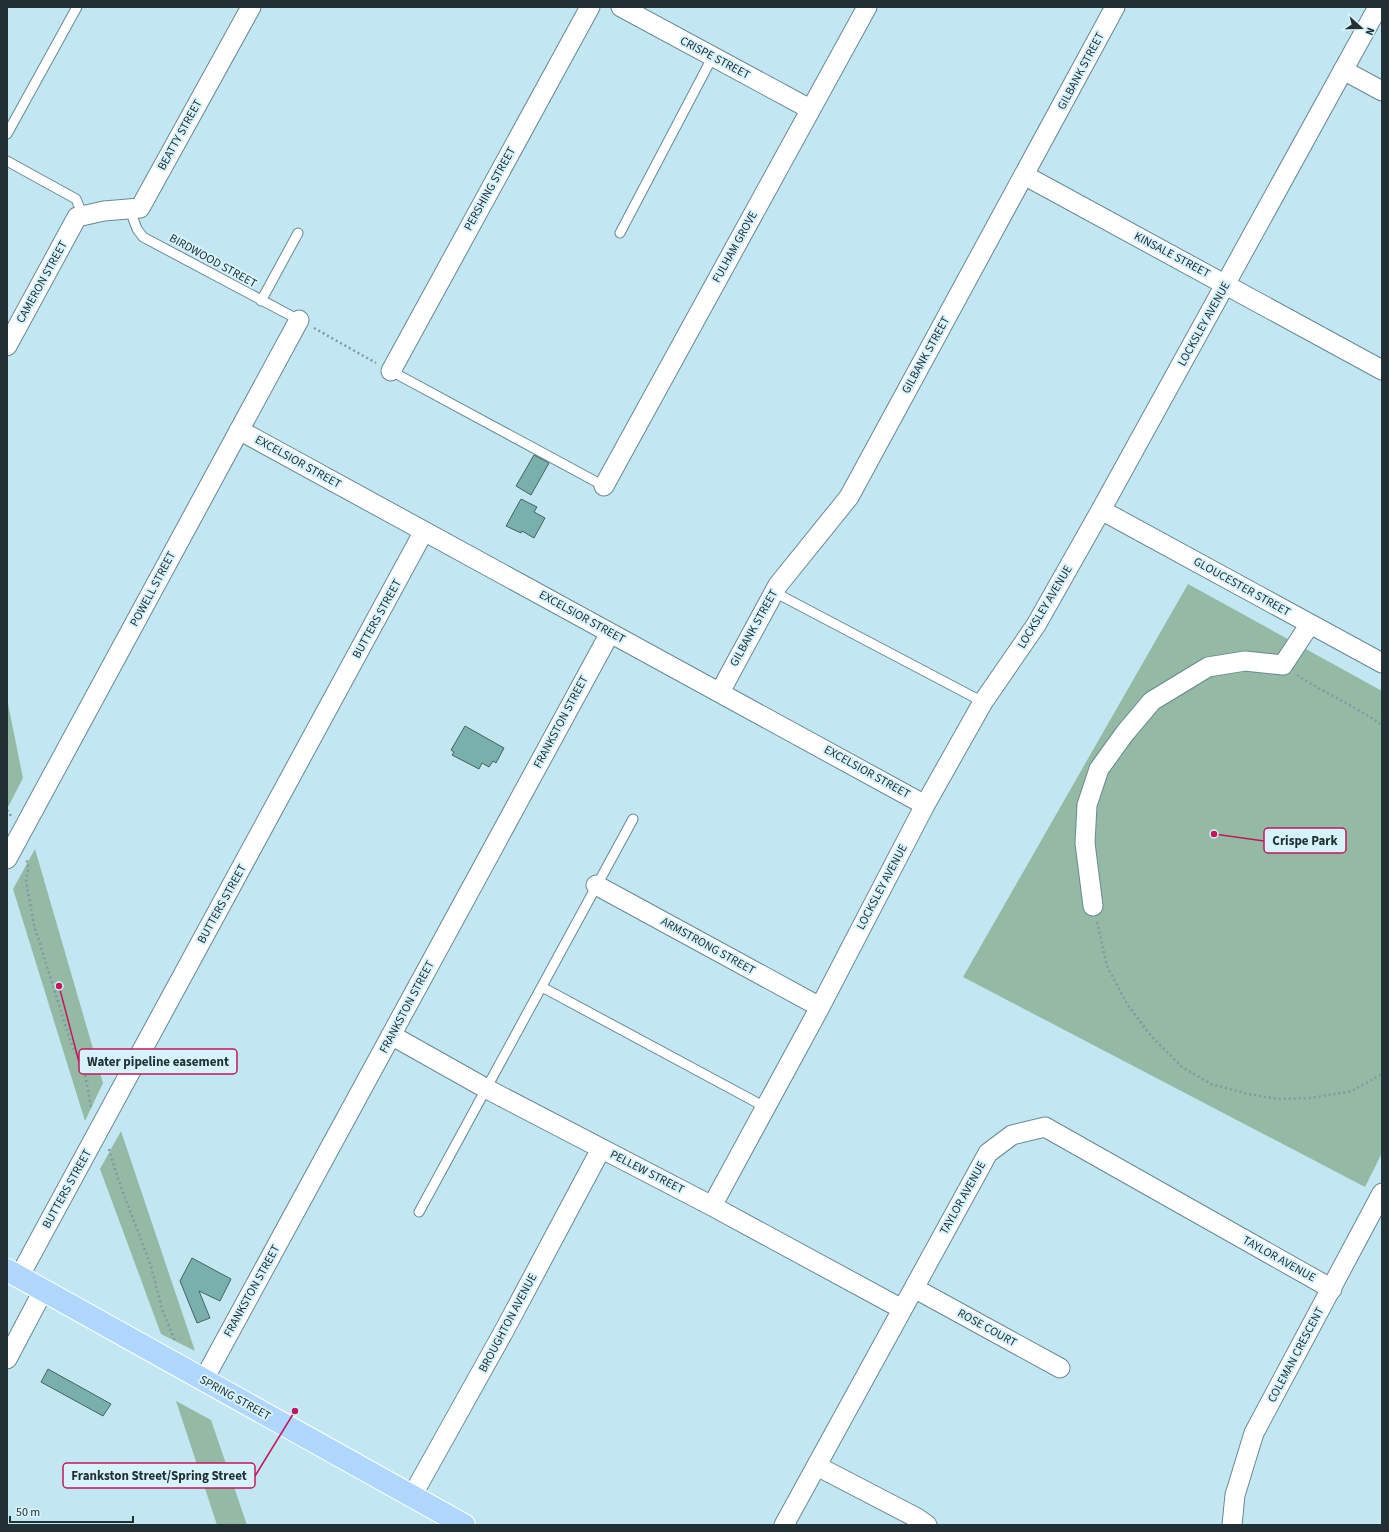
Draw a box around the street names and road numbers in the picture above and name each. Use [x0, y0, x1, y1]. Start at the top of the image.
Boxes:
street label: GILBANK STREET [1053, 29, 1109, 113]
street label: CRISPE STREET [677, 32, 754, 84]
street label: BEATTY STREET [154, 96, 207, 173]
street label: PERSHING STREET [460, 144, 520, 234]
street label: FULHAM GROVE [708, 208, 762, 286]
street label: KINSALE STREET [1131, 228, 1214, 282]
street label: BIRDWOOD STREET [166, 230, 260, 292]
street label: CAMERON STREET [12, 237, 72, 326]
street label: LOCKSLEY AVENUE [1174, 279, 1234, 369]
street label: GILBANK STREET [898, 313, 954, 397]
street label: EXCELSIOR STREET [252, 431, 345, 493]
street label: POWELL STREET [126, 548, 180, 630]
street label: GLOUCESTER STREET [1190, 553, 1294, 621]
street label: LOCKSLEY AVENUE [1013, 562, 1077, 652]
street label: BUTTERS STREET [348, 576, 406, 662]
street label: EXCELSIOR STREET [536, 586, 629, 648]
street label: GILBANK STREET [726, 586, 782, 670]
street label: FRANKSTON STREET [529, 672, 593, 771]
street label: EXCELSIOR STREET [821, 741, 914, 803]
street label: LOCKSLEY AVENUE [852, 841, 912, 933]
street label: BUTTERS STREET [193, 861, 251, 947]
street label: ARMSTRONG STREET [658, 913, 759, 979]
street label: FRANKSTON STREET [375, 957, 439, 1056]
street label: BUTTERS STREET [38, 1146, 96, 1232]
street label: PELLEW STREET [607, 1146, 688, 1198]
street label: TAYLOR AVENUE [936, 1158, 990, 1238]
street label: TAYLOR AVENUE [1239, 1232, 1319, 1286]
street label: FRANKSTON STREET [220, 1241, 285, 1340]
street label: BROUGHTON AVENUE [475, 1271, 541, 1375]
street label: COLEMAN CRESCENT [1264, 1304, 1329, 1406]
street label: ROSE COURT [954, 1305, 1020, 1352]
street label: SPRING STREET [196, 1371, 274, 1425]

